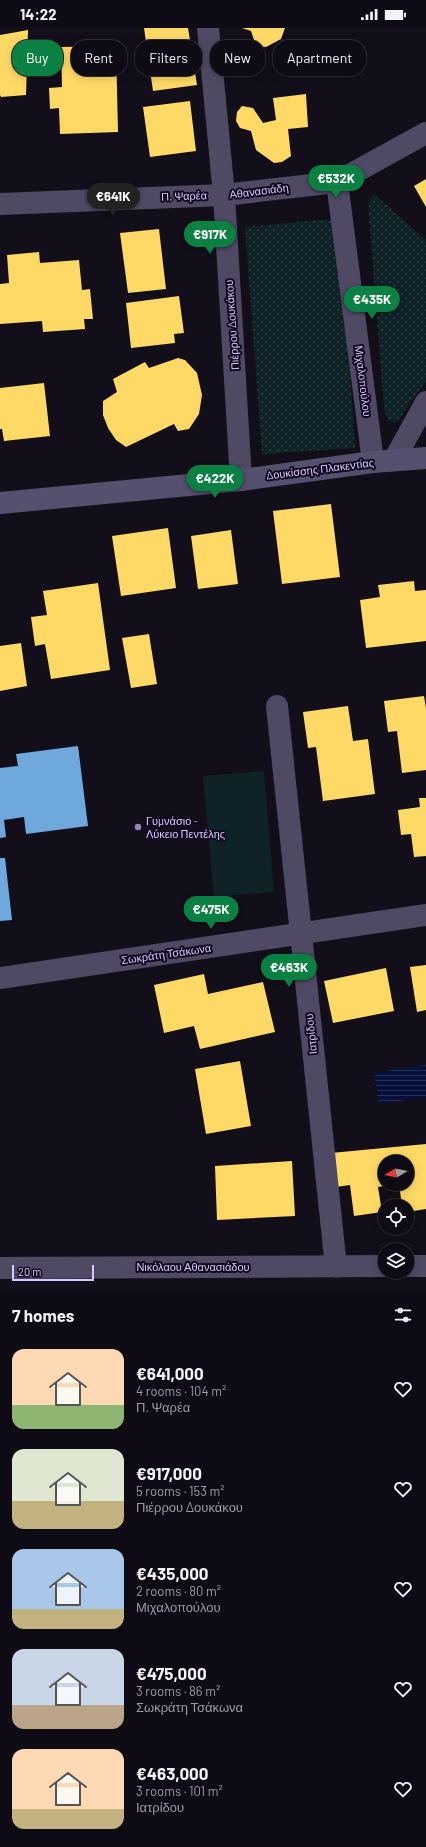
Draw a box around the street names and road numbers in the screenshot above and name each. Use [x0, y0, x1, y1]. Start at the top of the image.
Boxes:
street label: Αθανασιάδη [229, 180, 289, 201]
street label: Π. Ψαρέα [161, 188, 208, 203]
street label: Πιέρρου Δουκάκου [222, 279, 241, 371]
street label: Μιχαλοπούλου [353, 345, 374, 417]
street label: Δουκίσσης Πλακεντίας [265, 455, 374, 482]
street label: Σωκράτη Τσάκωνα [120, 941, 212, 966]
street label: Ιατρίδου [302, 1013, 319, 1055]
street label: Νικόλαου Αθανασιάδου [136, 1260, 250, 1273]

